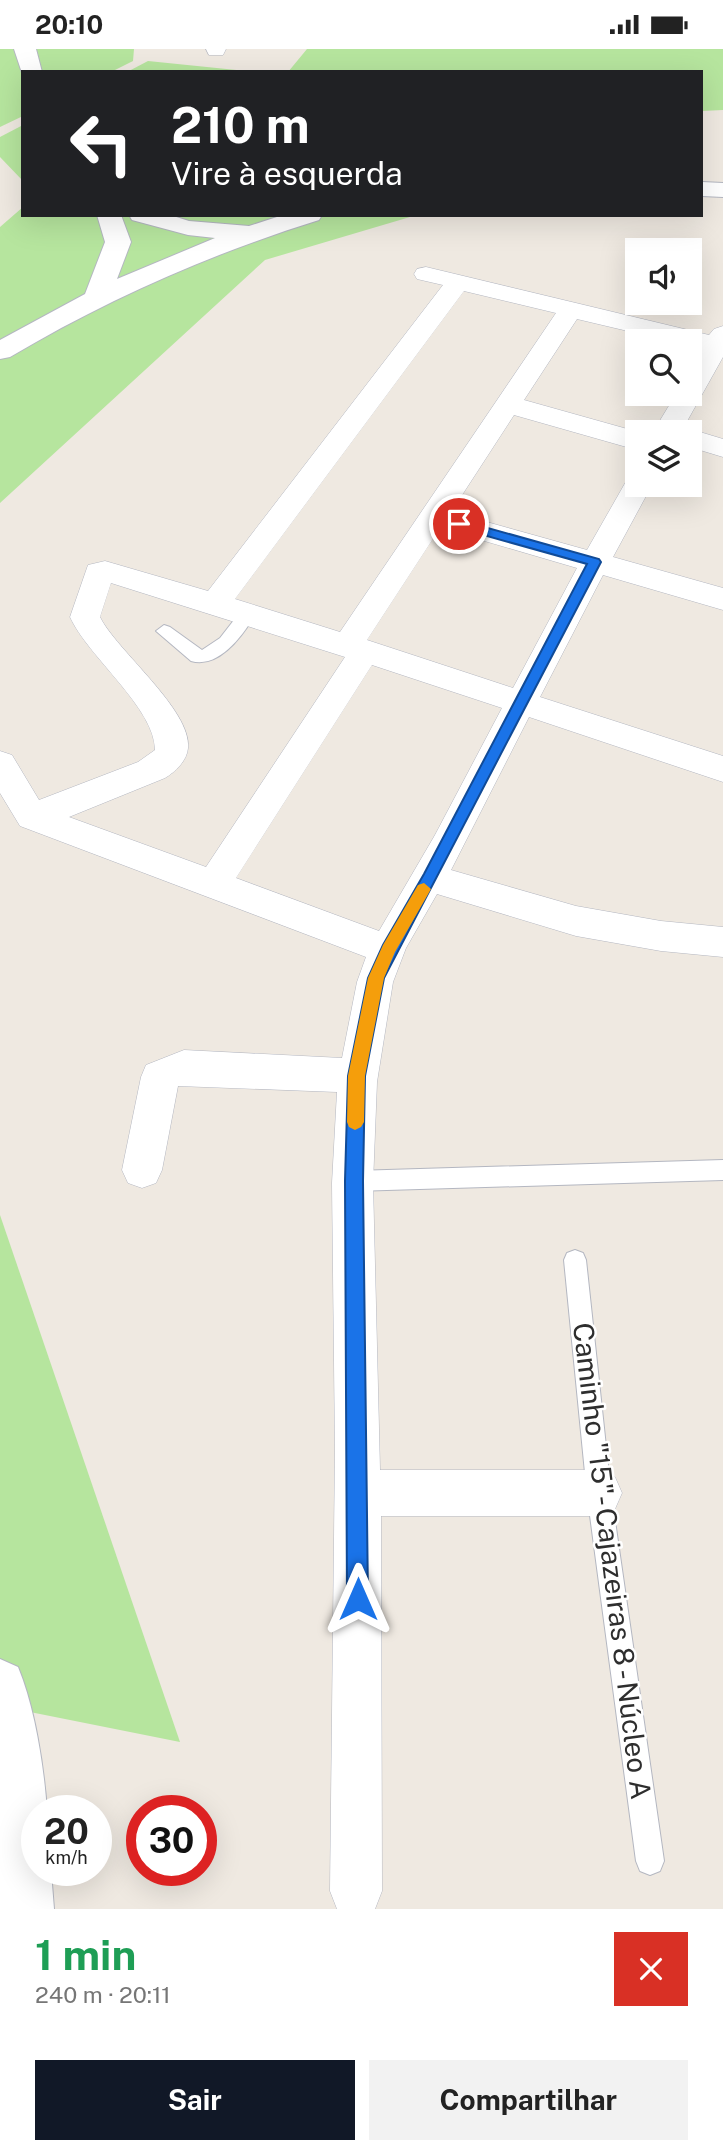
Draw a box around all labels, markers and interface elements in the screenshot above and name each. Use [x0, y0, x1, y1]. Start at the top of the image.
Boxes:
text: 20:10 [35, 9, 103, 40]
text: 210 m [171, 96, 310, 154]
icon: left [56, 98, 147, 189]
text: Vire à esquerda [171, 155, 403, 192]
map controls [625, 238, 702, 497]
button: sound [625, 238, 702, 315]
button: search [625, 329, 702, 406]
button: layers [625, 420, 702, 497]
pin [429, 494, 489, 554]
icon: arrive [440, 505, 478, 543]
street label: Caminho "15"- Cajazeiras 8 - Núcleo A [567, 1321, 658, 1801]
position arrow [321, 1562, 395, 1636]
speed limit sign: 30 [126, 1795, 217, 1886]
text: 20 [44, 1811, 89, 1852]
text: km/h [45, 1847, 88, 1868]
text: 1 min [35, 1930, 136, 1979]
button: close [614, 1932, 688, 2006]
text: 240 m · 20:11 [35, 1981, 171, 2008]
button: Sair [35, 2060, 355, 2140]
button: Compartilhar [369, 2060, 688, 2140]

